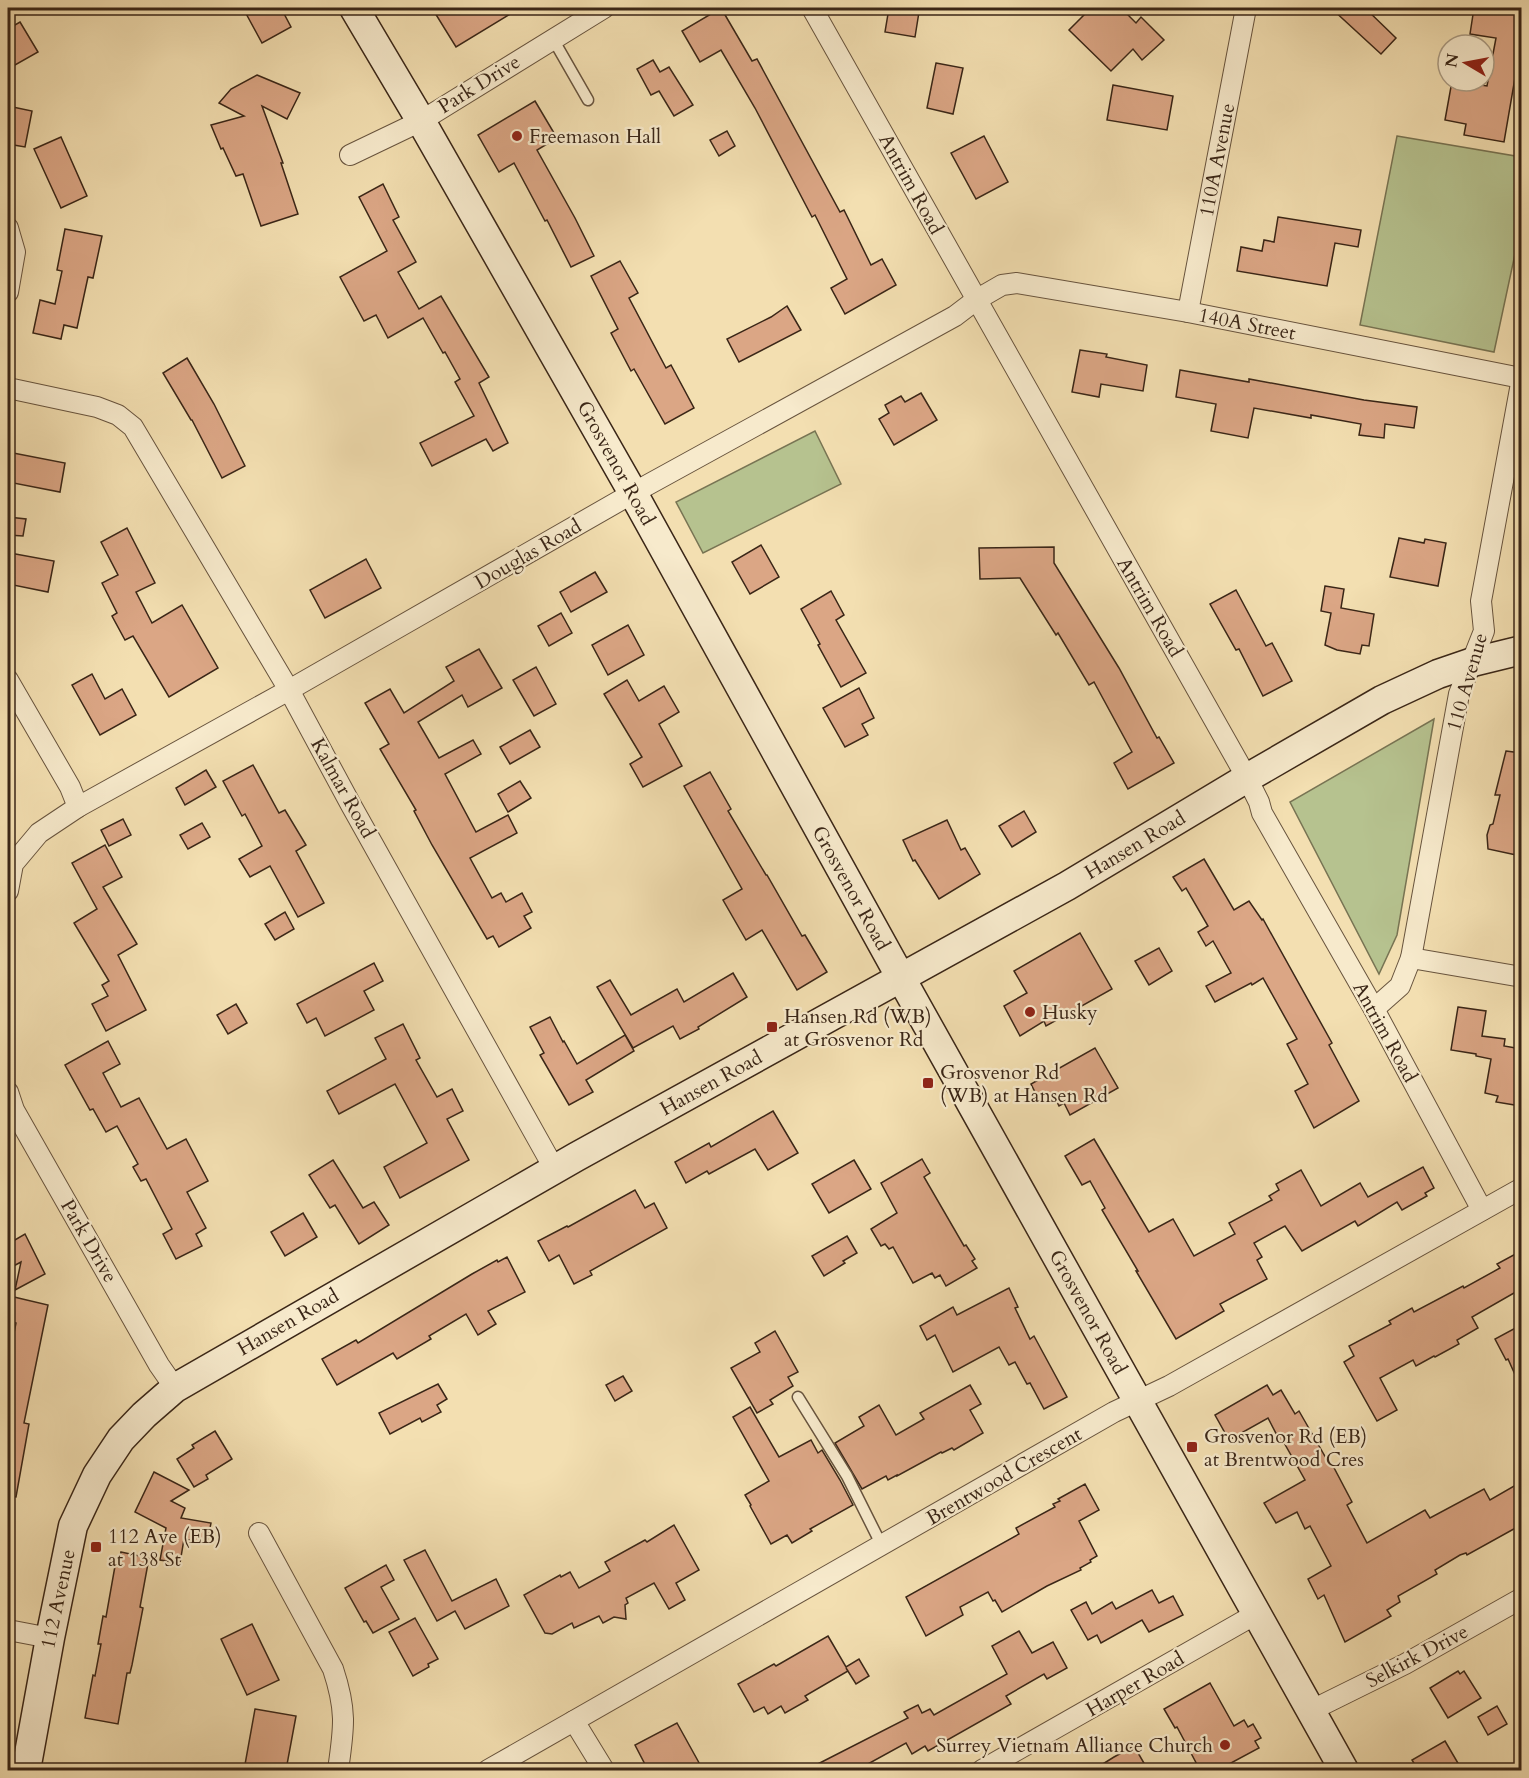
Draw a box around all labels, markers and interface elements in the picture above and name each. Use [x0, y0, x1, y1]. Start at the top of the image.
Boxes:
north arrow [1436, 33, 1496, 93]
street label: Park Drive [433, 48, 525, 120]
text: N [1440, 52, 1464, 69]
street label: 110A Avenue [1193, 101, 1241, 219]
place label: Freemason Hall [529, 123, 661, 150]
marker: Freemason Hall [510, 129, 524, 143]
street label: Antrim Road [872, 129, 950, 239]
street label: 140A Street [1196, 301, 1299, 347]
street label: Grosvenor Road [571, 396, 662, 530]
street label: Douglas Road [470, 512, 587, 595]
street label: Antrim Road [1111, 552, 1190, 662]
street label: 110 Avenue [1440, 630, 1494, 734]
street label: Kalmar Road [304, 733, 382, 843]
street label: Hansen Road [1080, 804, 1191, 886]
street label: Grosvenor Road [806, 821, 897, 955]
street label: Antrim Road [1346, 977, 1424, 1087]
place label: Husky [1042, 999, 1098, 1026]
place label: Hansen Rd (WB) at Grosvenor Rd [784, 1003, 932, 1053]
marker: Husky [1023, 1005, 1037, 1019]
marker: Hansen Rd (WB) at Grosvenor Rd [765, 1020, 779, 1034]
street label: Hansen Road [655, 1044, 767, 1122]
place label: Grosvenor Rd (WB) at Hansen Rd [940, 1059, 1108, 1109]
marker: Grosvenor Rd (WB) at Hansen Rd [921, 1076, 935, 1090]
street label: Park Drive [54, 1194, 124, 1288]
street label: Grosvenor Road [1043, 1245, 1134, 1379]
street label: Hansen Road [232, 1282, 344, 1362]
street label: Brentwood Crescent [921, 1420, 1087, 1532]
place label: Grosvenor Rd (EB) at Brentwood Cres [1204, 1423, 1367, 1473]
marker: Grosvenor Rd (EB) at Brentwood Cres [1185, 1440, 1199, 1454]
place label: 112 Ave (EB) at 138 St [108, 1523, 222, 1573]
marker: 112 Ave (EB) at 138 St [89, 1540, 103, 1554]
street label: 112 Avenue [34, 1547, 82, 1651]
street label: Selkirk Drive [1361, 1618, 1473, 1694]
street label: Harper Road [1081, 1645, 1189, 1723]
place label: Surrey Vietnam Alliance Church [936, 1732, 1213, 1759]
marker: Surrey Vietnam Alliance Church [1218, 1738, 1232, 1752]

